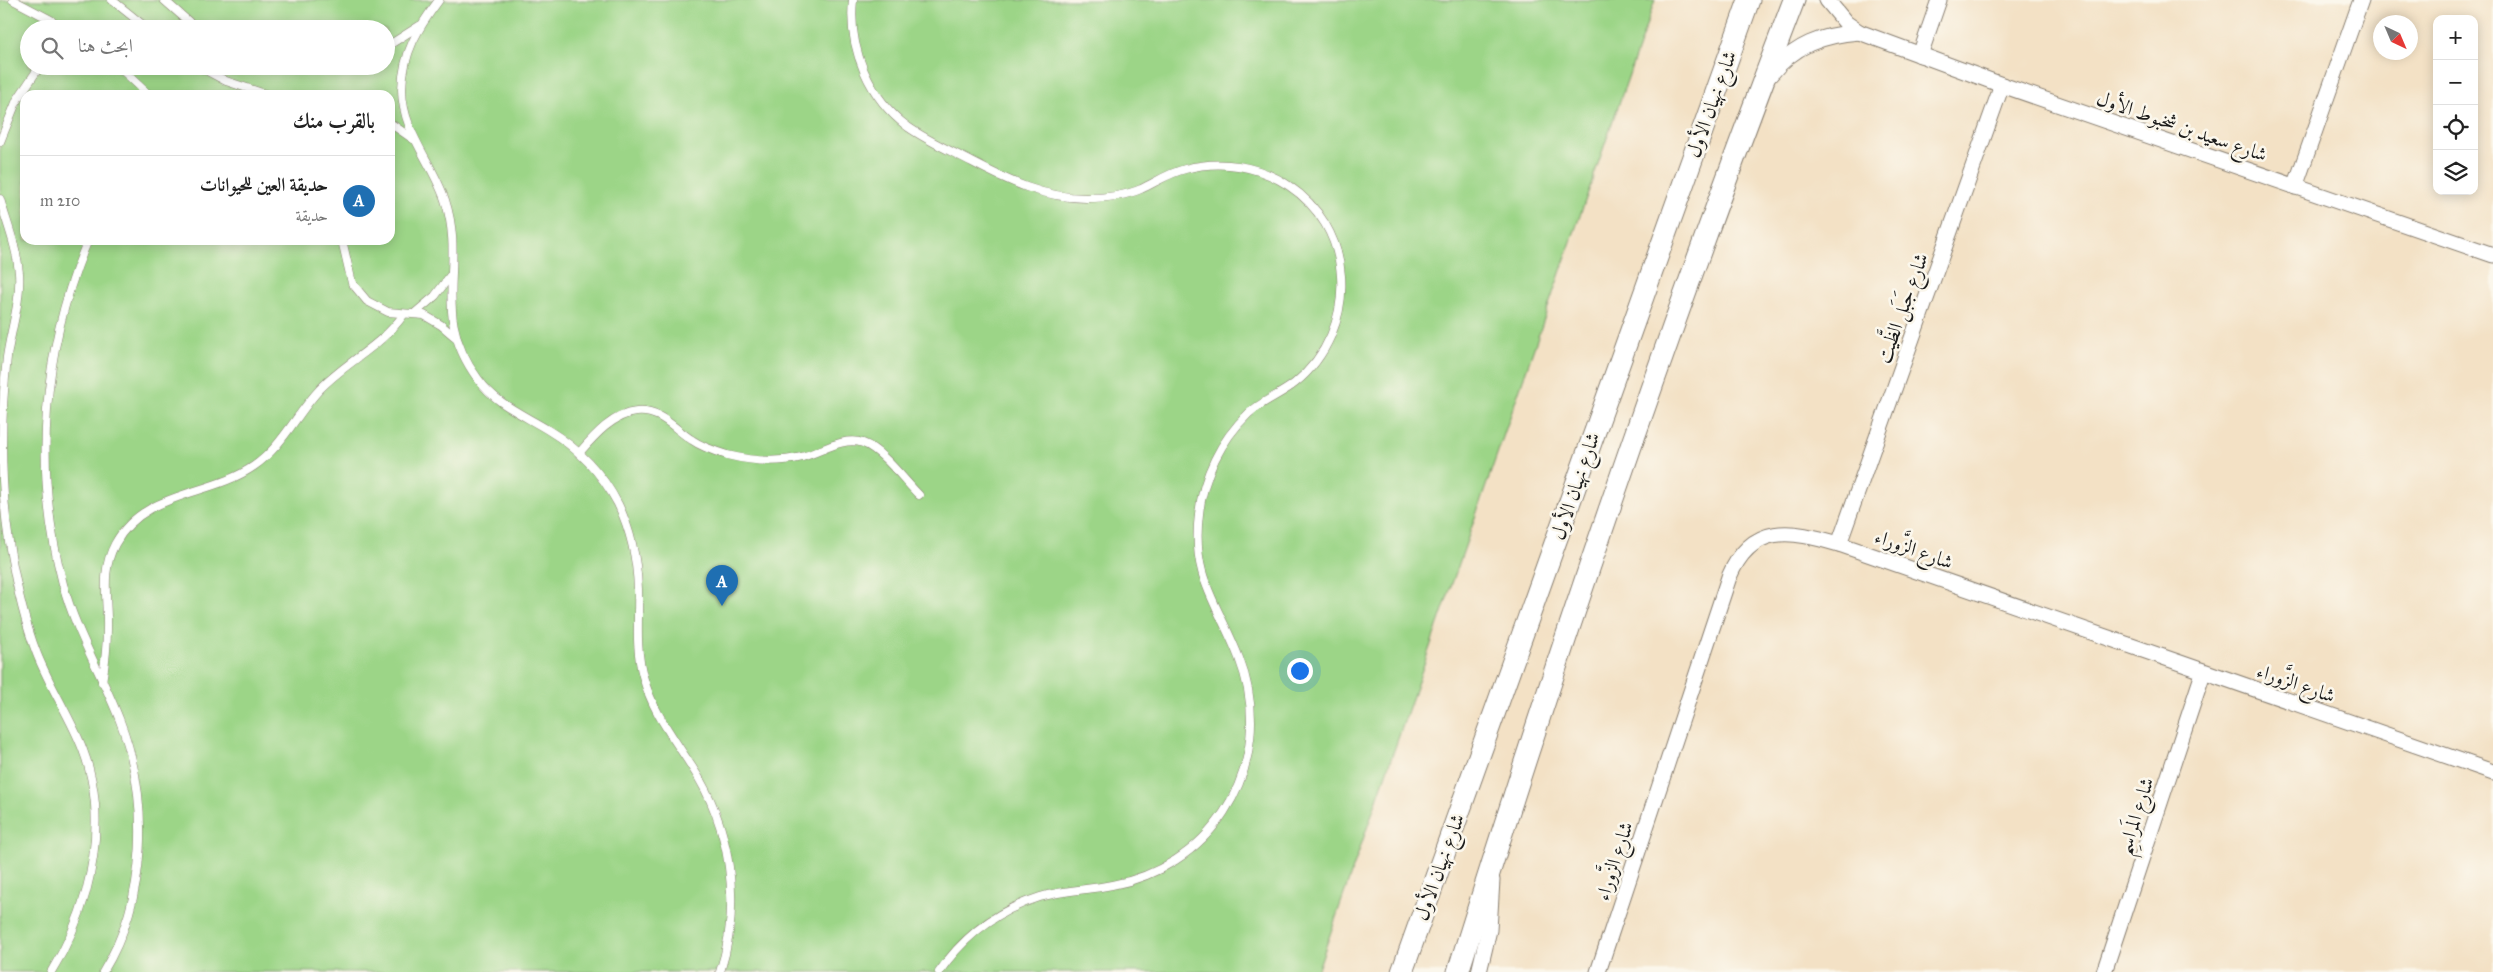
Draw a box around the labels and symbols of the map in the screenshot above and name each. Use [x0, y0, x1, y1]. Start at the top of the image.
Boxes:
north arrow [2373, 15, 2418, 60]
street label: شارع نهيان الأول [1678, 46, 1747, 163]
street label: شارع سعيد بن شخبوط الأول [2092, 83, 2271, 172]
street label: شارع جَبَل الظَّيت [1866, 248, 1939, 368]
street label: شارع نهيان الأول [1543, 428, 1610, 545]
street label: شارع الزَّوراء [1870, 519, 1958, 580]
pin: A [706, 565, 738, 606]
street label: شارع الزَّوراء [2252, 654, 2340, 713]
your location [1287, 658, 1313, 684]
street label: شارع المَراسِم [2109, 774, 2166, 860]
street label: شارع نهيان الأول [1406, 809, 1475, 926]
street label: شارع الزَّوراء [1585, 817, 1644, 905]

